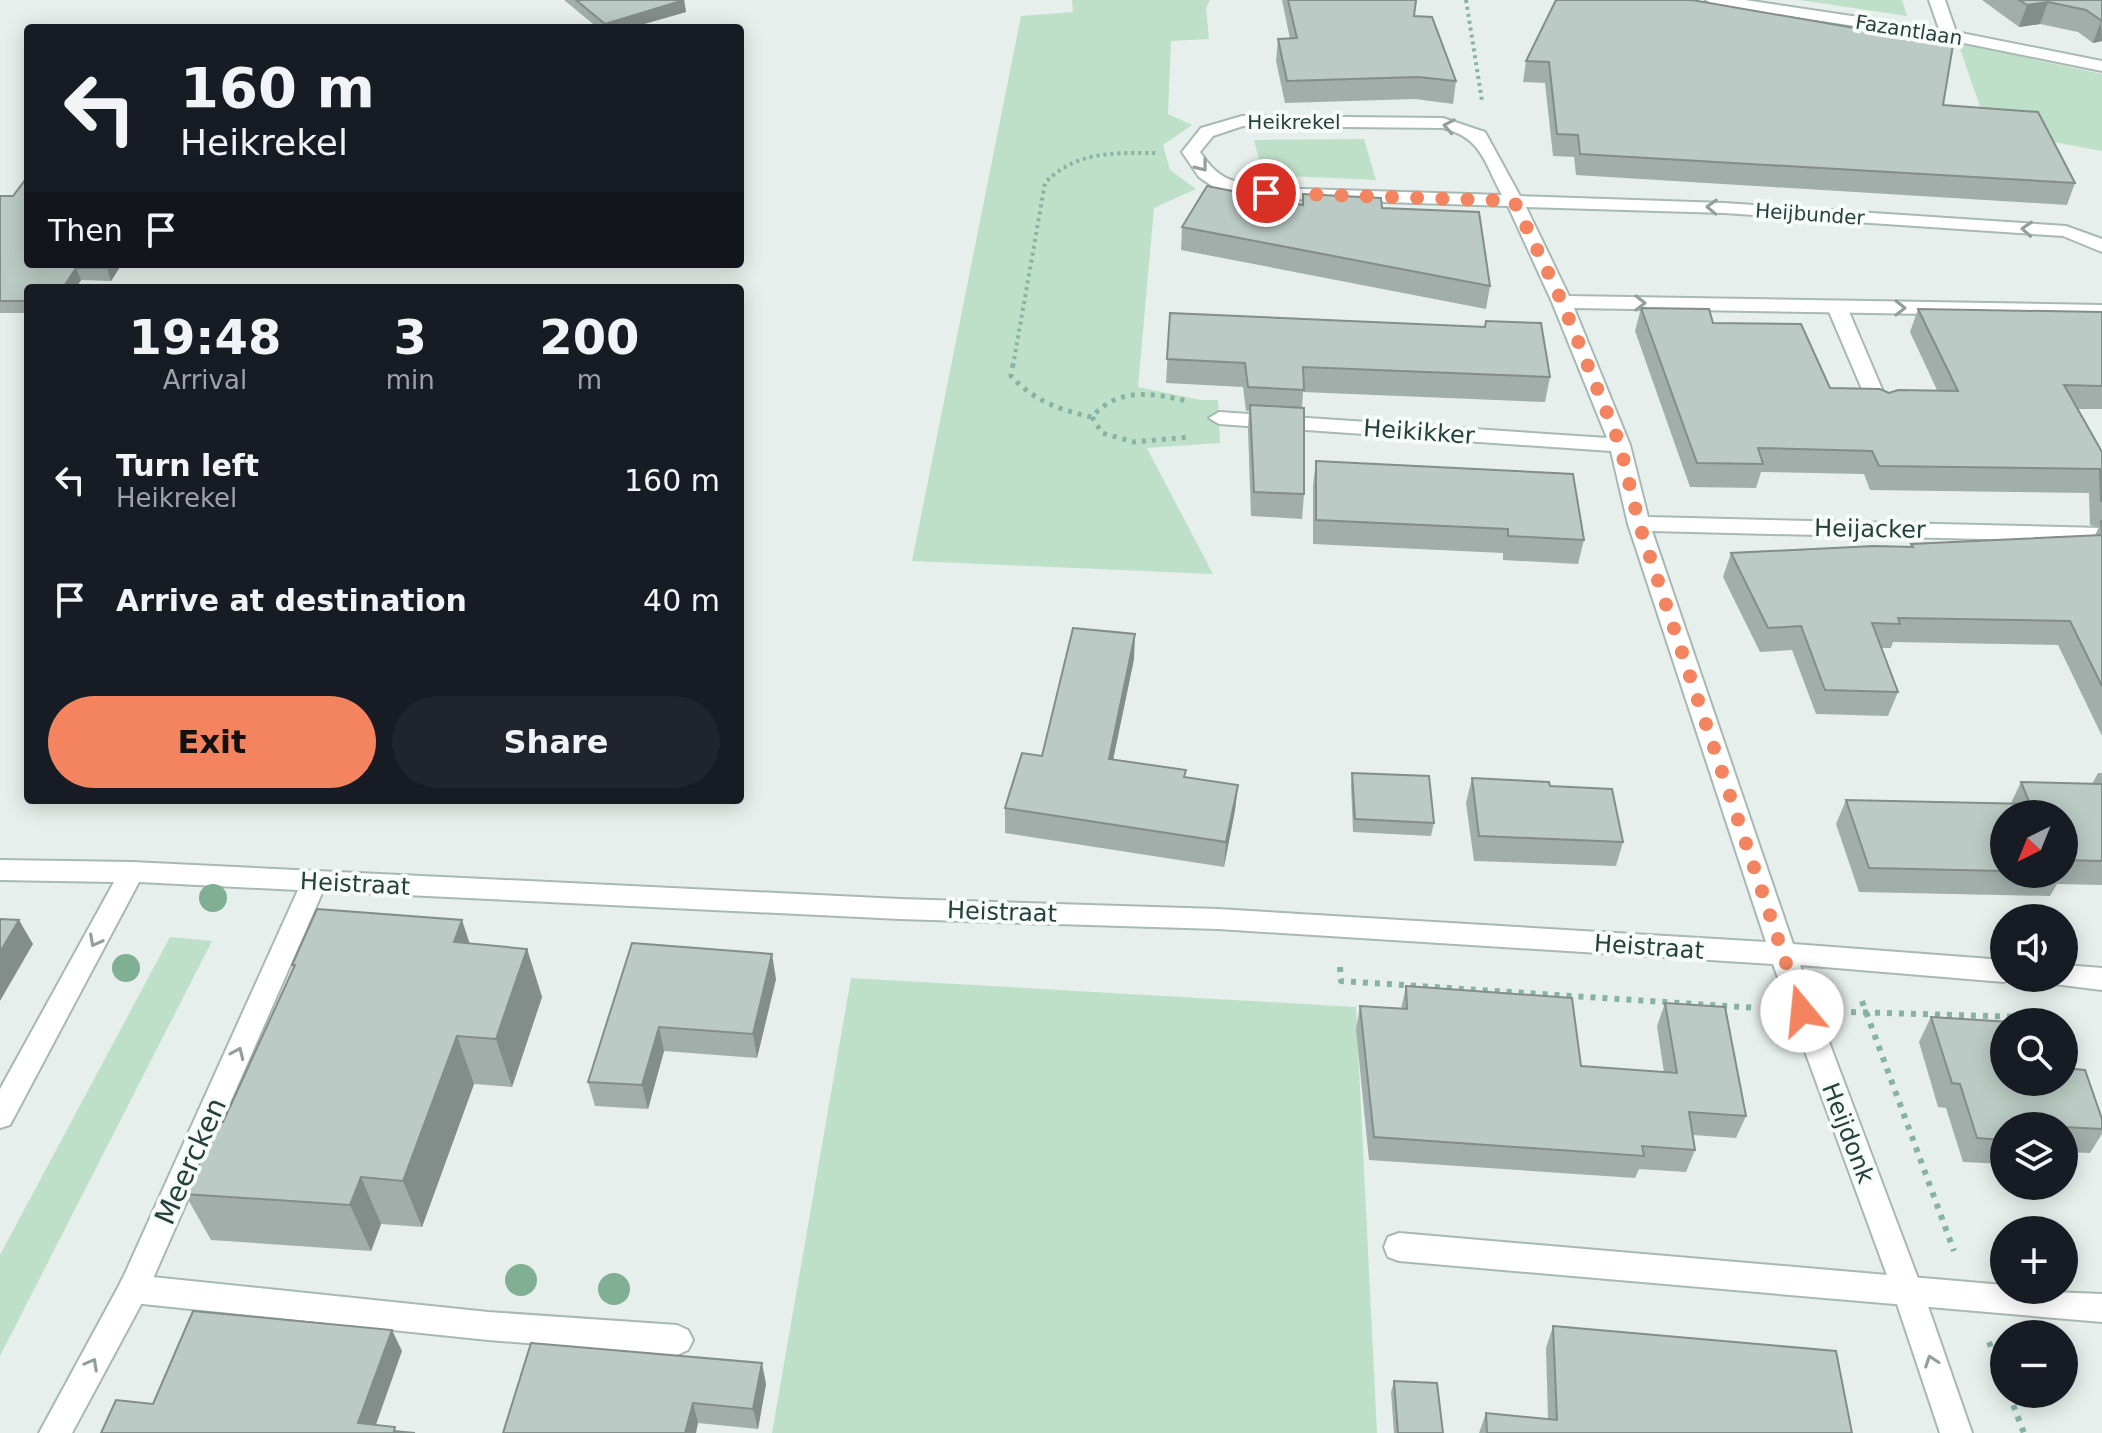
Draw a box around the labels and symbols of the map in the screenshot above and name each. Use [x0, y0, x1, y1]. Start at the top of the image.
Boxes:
street label: Fazantlaan [1854, 10, 1964, 50]
street label: Heikrekel [1247, 110, 1341, 134]
one-way arrow [1442, 118, 1456, 135]
one-way arrow [1192, 157, 1206, 172]
pin [1232, 159, 1300, 227]
street label: Heijbunder [1754, 198, 1866, 230]
one-way arrow [1705, 199, 1718, 216]
one-way arrow [2020, 221, 2033, 238]
one-way arrow [1634, 295, 1647, 312]
one-way arrow [1894, 299, 1907, 317]
street label: Heikikker [1362, 414, 1476, 450]
street label: Heijacker [1814, 514, 1926, 544]
north arrow [1990, 800, 2078, 888]
street label: Heistraat [299, 867, 411, 901]
street label: Heistraat [946, 896, 1058, 928]
street label: Heistraat [1593, 929, 1705, 965]
one-way arrow [90, 933, 105, 947]
position arrow [1760, 969, 1844, 1053]
one-way arrow [228, 1047, 244, 1062]
street label: Heijdonk [1816, 1079, 1880, 1187]
street label: Meercken [148, 1093, 233, 1230]
one-way arrow [1925, 1355, 1941, 1369]
one-way arrow [82, 1359, 98, 1373]

